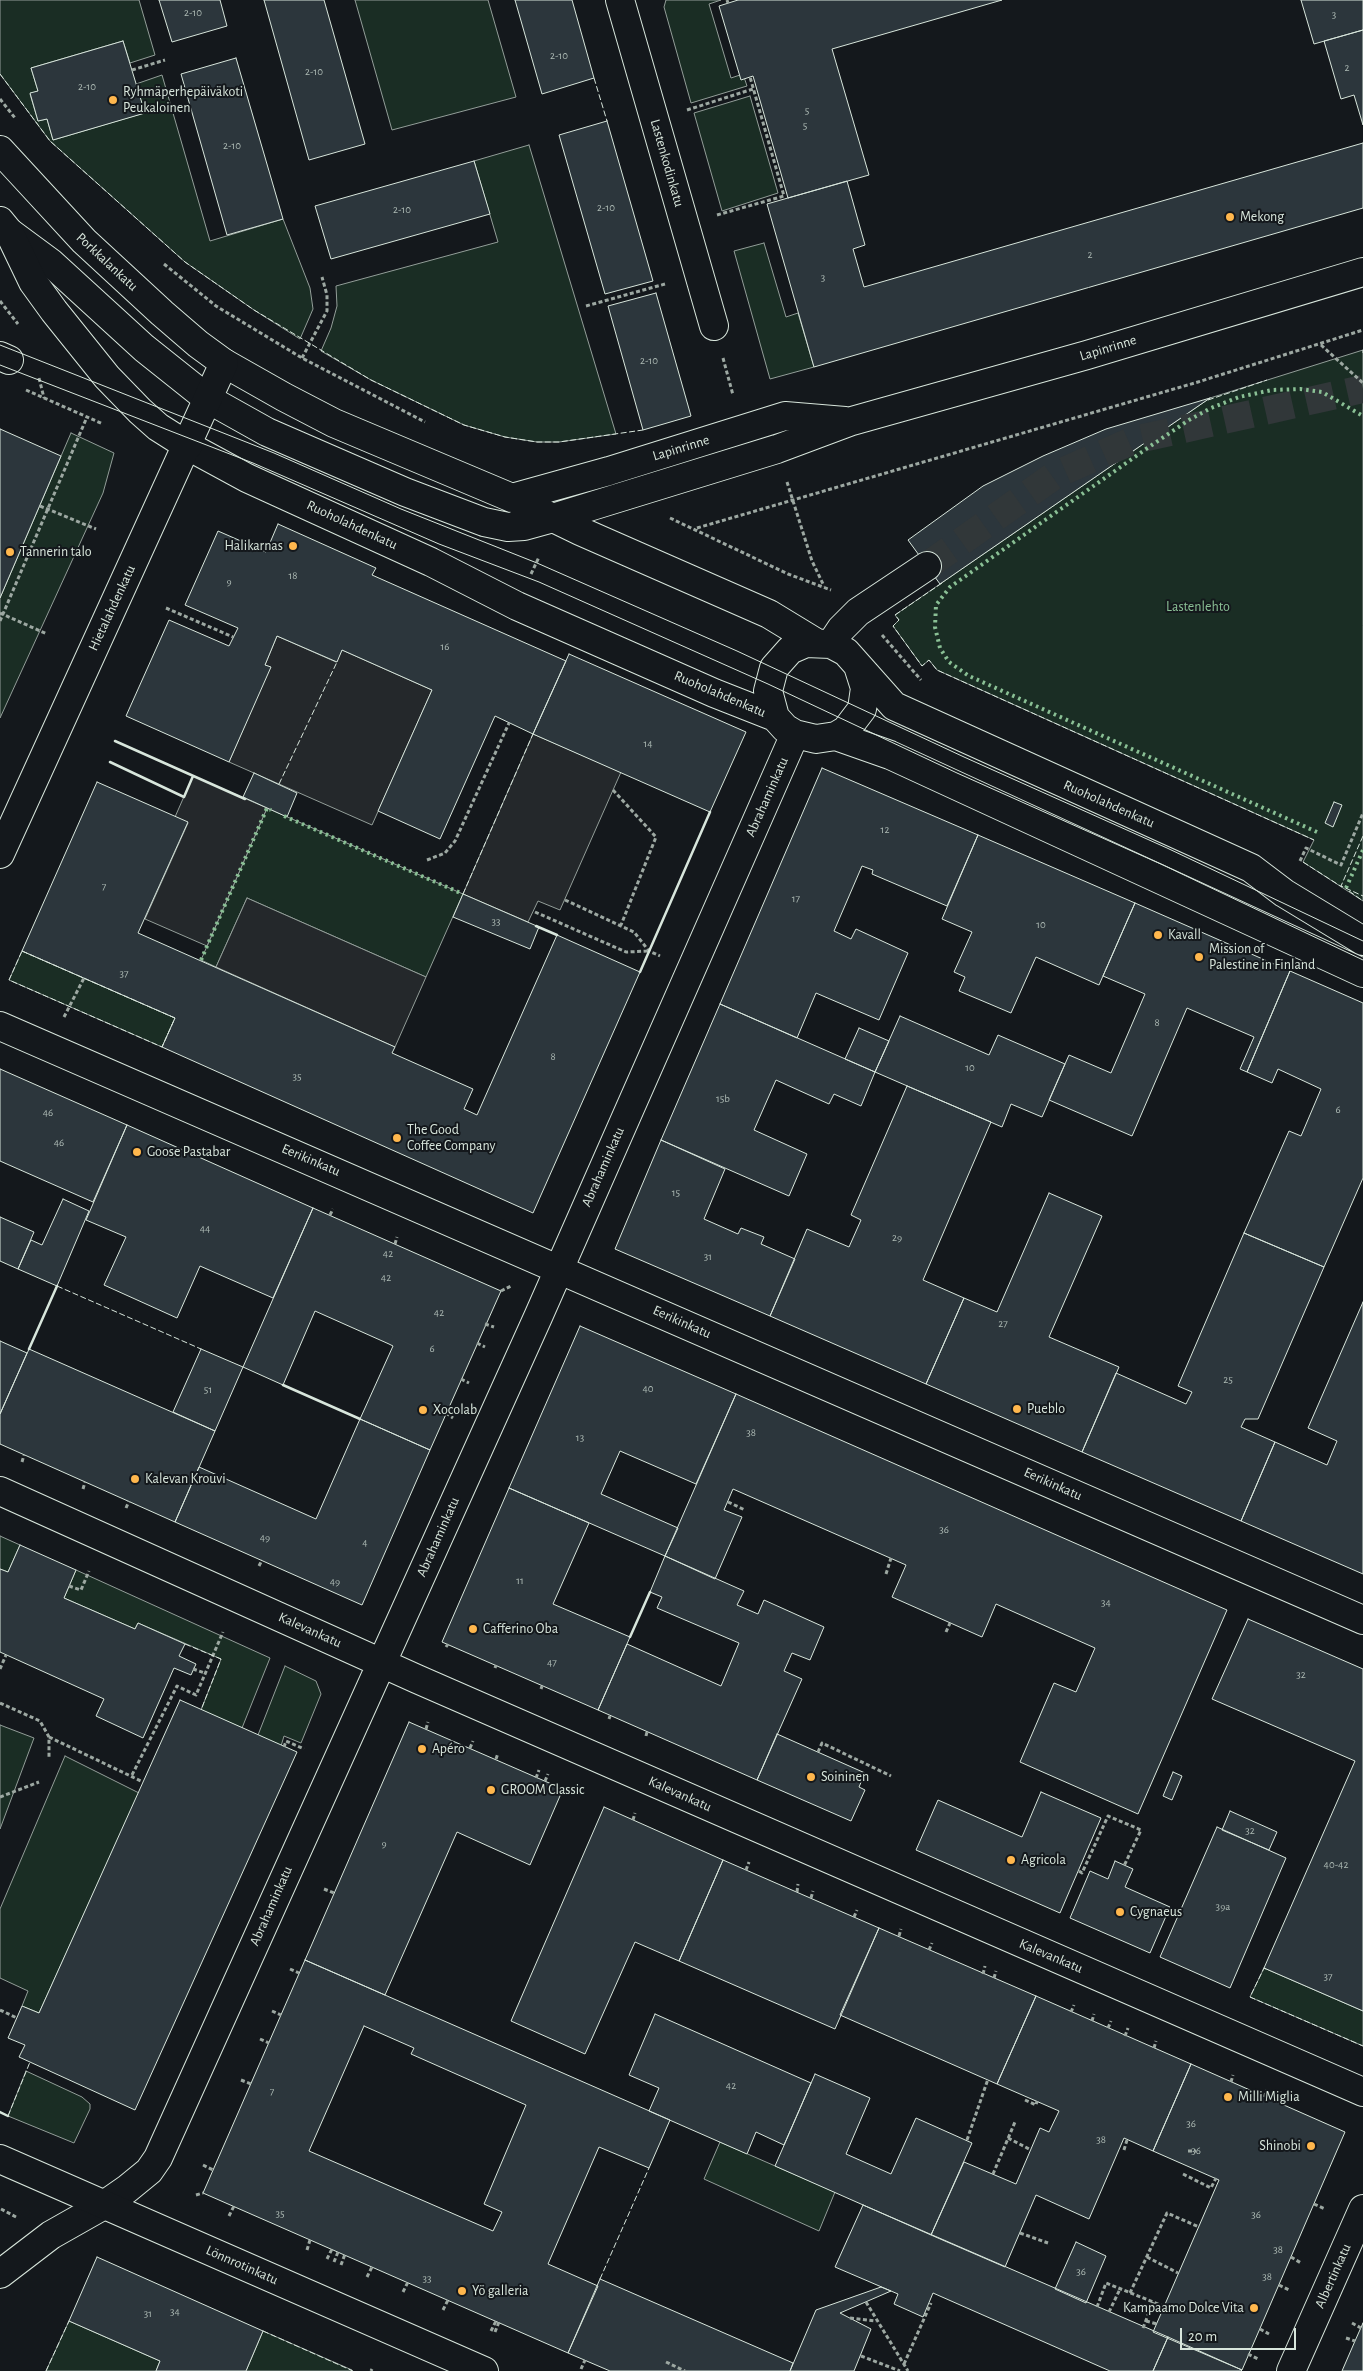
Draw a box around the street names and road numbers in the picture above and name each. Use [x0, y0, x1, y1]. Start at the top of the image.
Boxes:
street label: Lastenkodinkatu [646, 117, 688, 209]
street label: Porkkalankatu [73, 229, 141, 295]
street label: Lapinrinne [1078, 331, 1138, 365]
street label: Lapinrinne [651, 431, 711, 465]
street label: Ruoholahdenkatu [304, 497, 400, 553]
street label: Hietalahdenkatu [85, 562, 139, 654]
street label: Ruoholahdenkatu [672, 667, 768, 721]
street label: Abrahaminkatu [742, 754, 792, 840]
street label: Ruoholahdenkatu [1061, 776, 1157, 832]
street label: Abrahaminkatu [578, 1124, 628, 1210]
street label: Eerikinkatu [279, 1140, 343, 1180]
street label: Eerikinkatu [650, 1302, 714, 1342]
street label: Eerikinkatu [1021, 1464, 1085, 1504]
street label: Abrahaminkatu [413, 1494, 463, 1580]
street label: Kalevankatu [276, 1609, 344, 1651]
street label: Kalevankatu [646, 1773, 714, 1815]
street label: Abrahaminkatu [246, 1863, 296, 1949]
street label: Kalevankatu [1017, 1935, 1085, 1977]
street label: Albertinkatu [1311, 2241, 1355, 2311]
street label: Lönnrotinkatu [203, 2242, 281, 2288]

